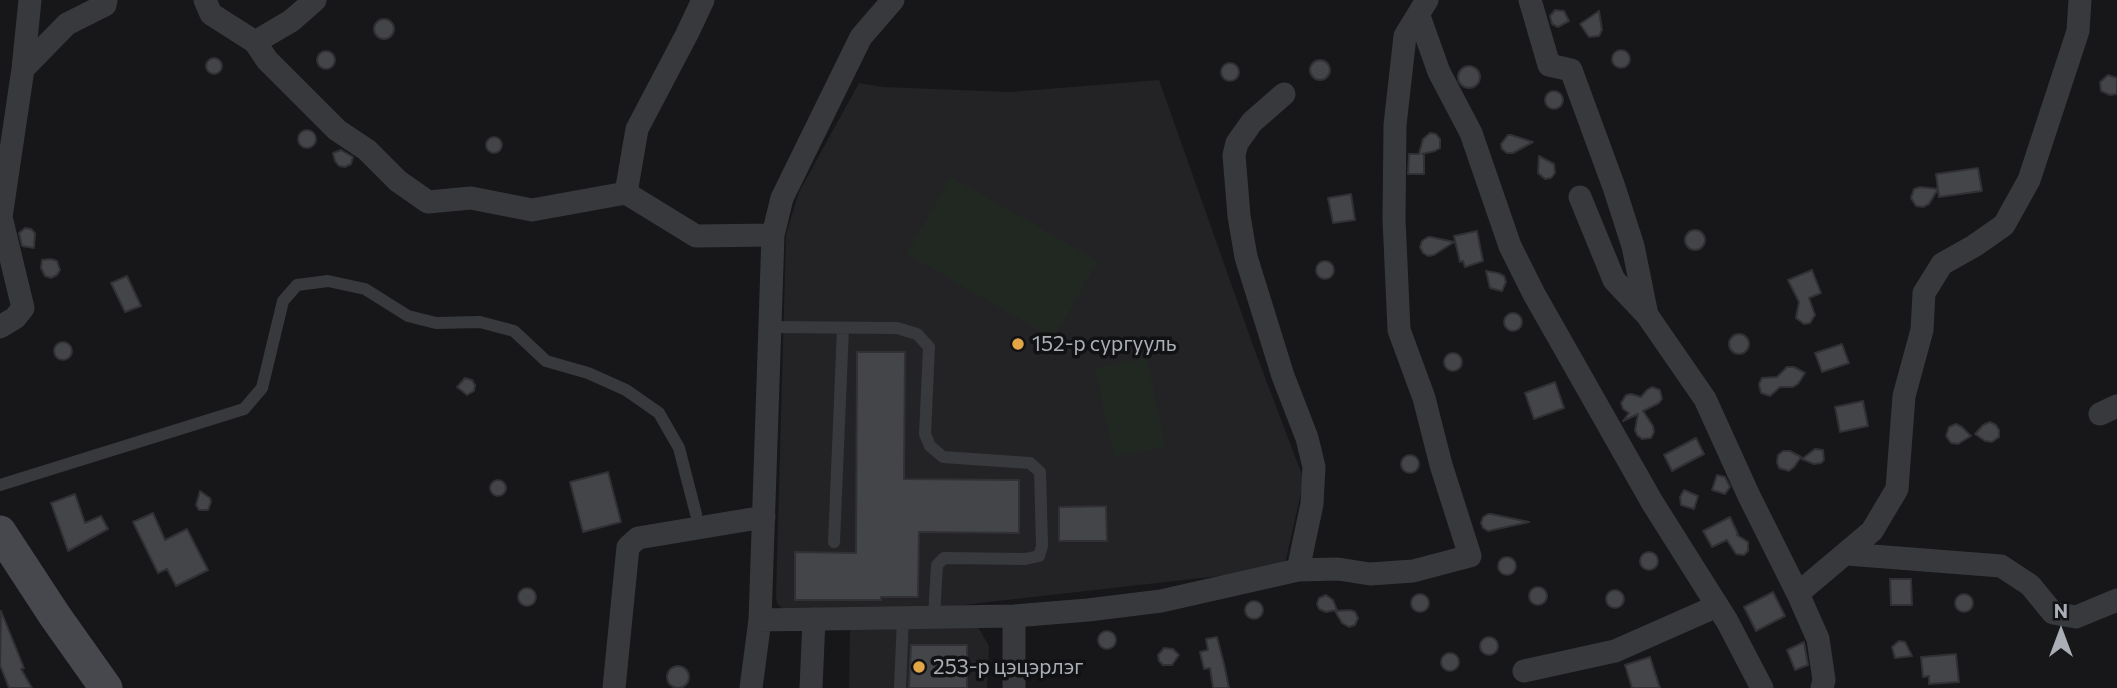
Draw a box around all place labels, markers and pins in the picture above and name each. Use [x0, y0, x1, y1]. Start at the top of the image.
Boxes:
place label: 152-р сургууль [1032, 331, 1177, 357]
marker: 152-р сургууль [1010, 336, 1026, 352]
place label: 253-р цэцэрлэг [933, 654, 1083, 680]
marker: 253-р цэцэрлэг [911, 659, 927, 675]

